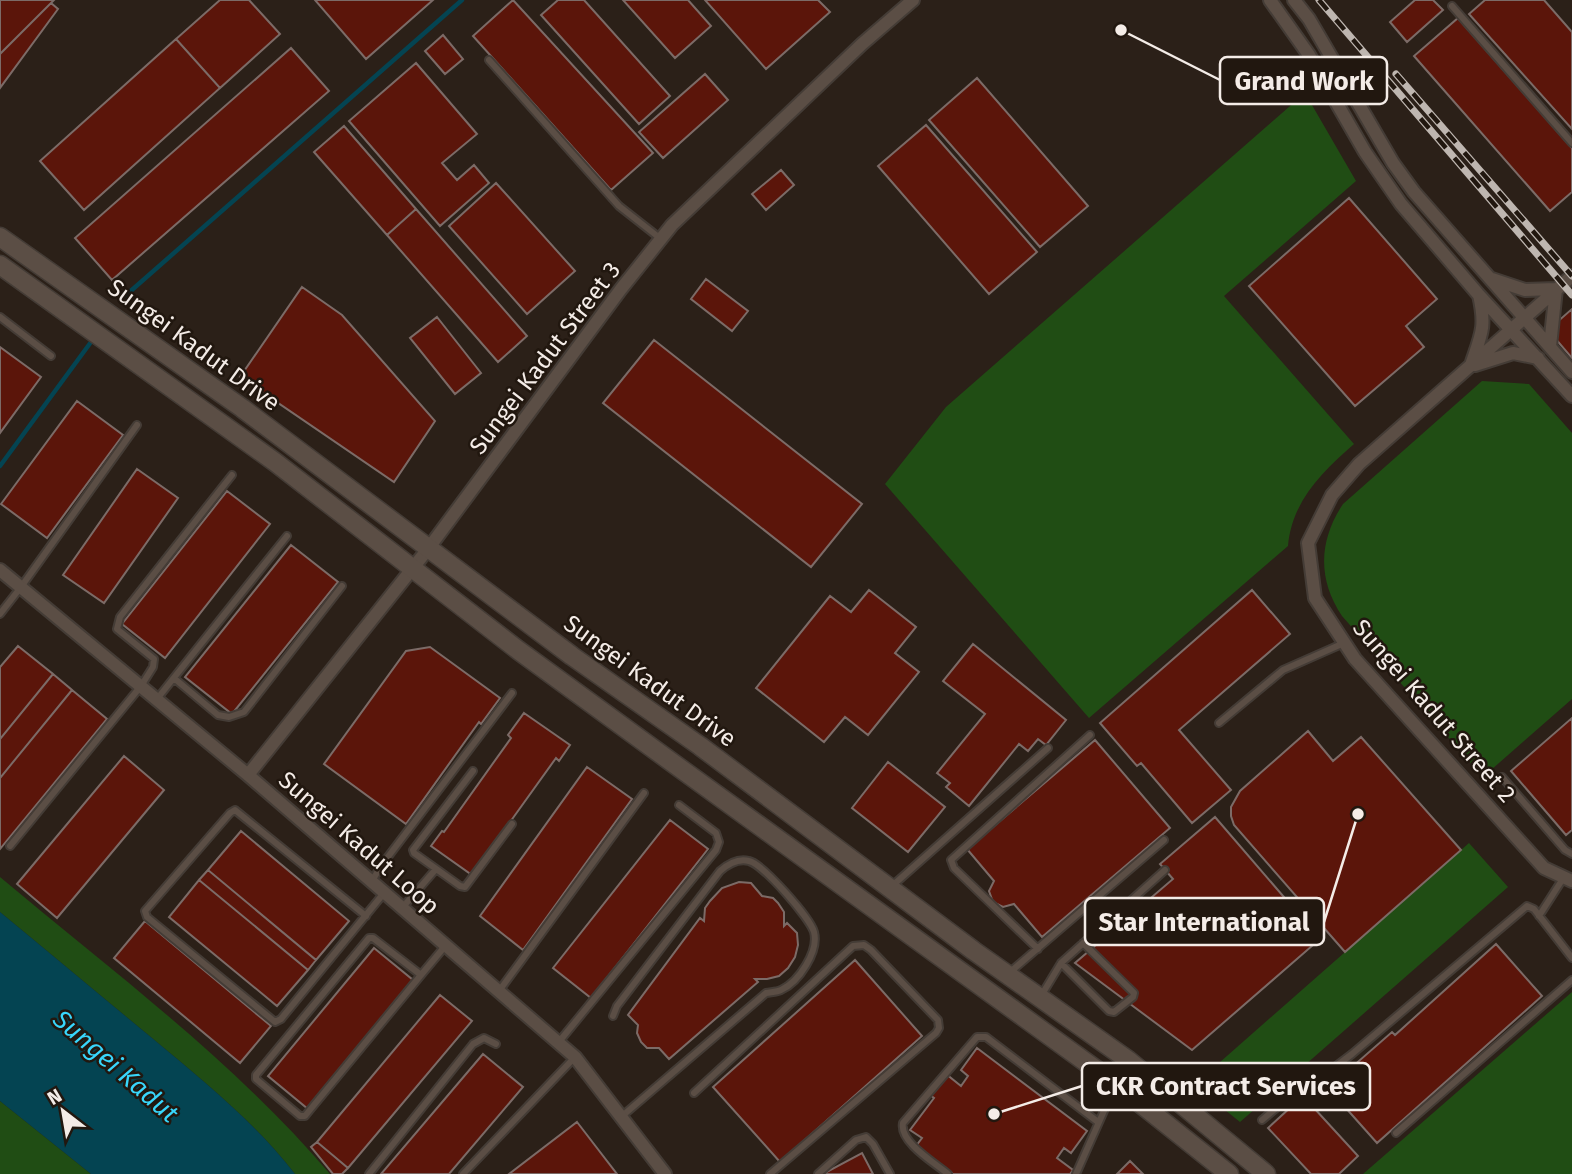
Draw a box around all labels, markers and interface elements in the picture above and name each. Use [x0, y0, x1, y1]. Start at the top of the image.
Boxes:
callout: Grand Work [1220, 57, 1387, 104]
text: Grand Work [1234, 66, 1374, 97]
street label: Sungei Kadut Street 3 [464, 256, 626, 460]
street label: Sungei Kadut Drive [102, 273, 286, 417]
street label: Sungei Kadut Drive [558, 609, 742, 753]
street label: Sungei Kadut Street 2 [1347, 614, 1521, 808]
street label: Sungei Kadut Loop [273, 766, 445, 920]
callout: Star International [1085, 898, 1324, 945]
text: Star International [1099, 907, 1310, 938]
water label: Sungei Kadut [46, 1003, 185, 1130]
callout: CKR Contract Services [1082, 1063, 1370, 1110]
text: CKR Contract Services [1096, 1071, 1356, 1102]
north arrow [28, 1076, 98, 1146]
text: N [43, 1084, 66, 1110]

